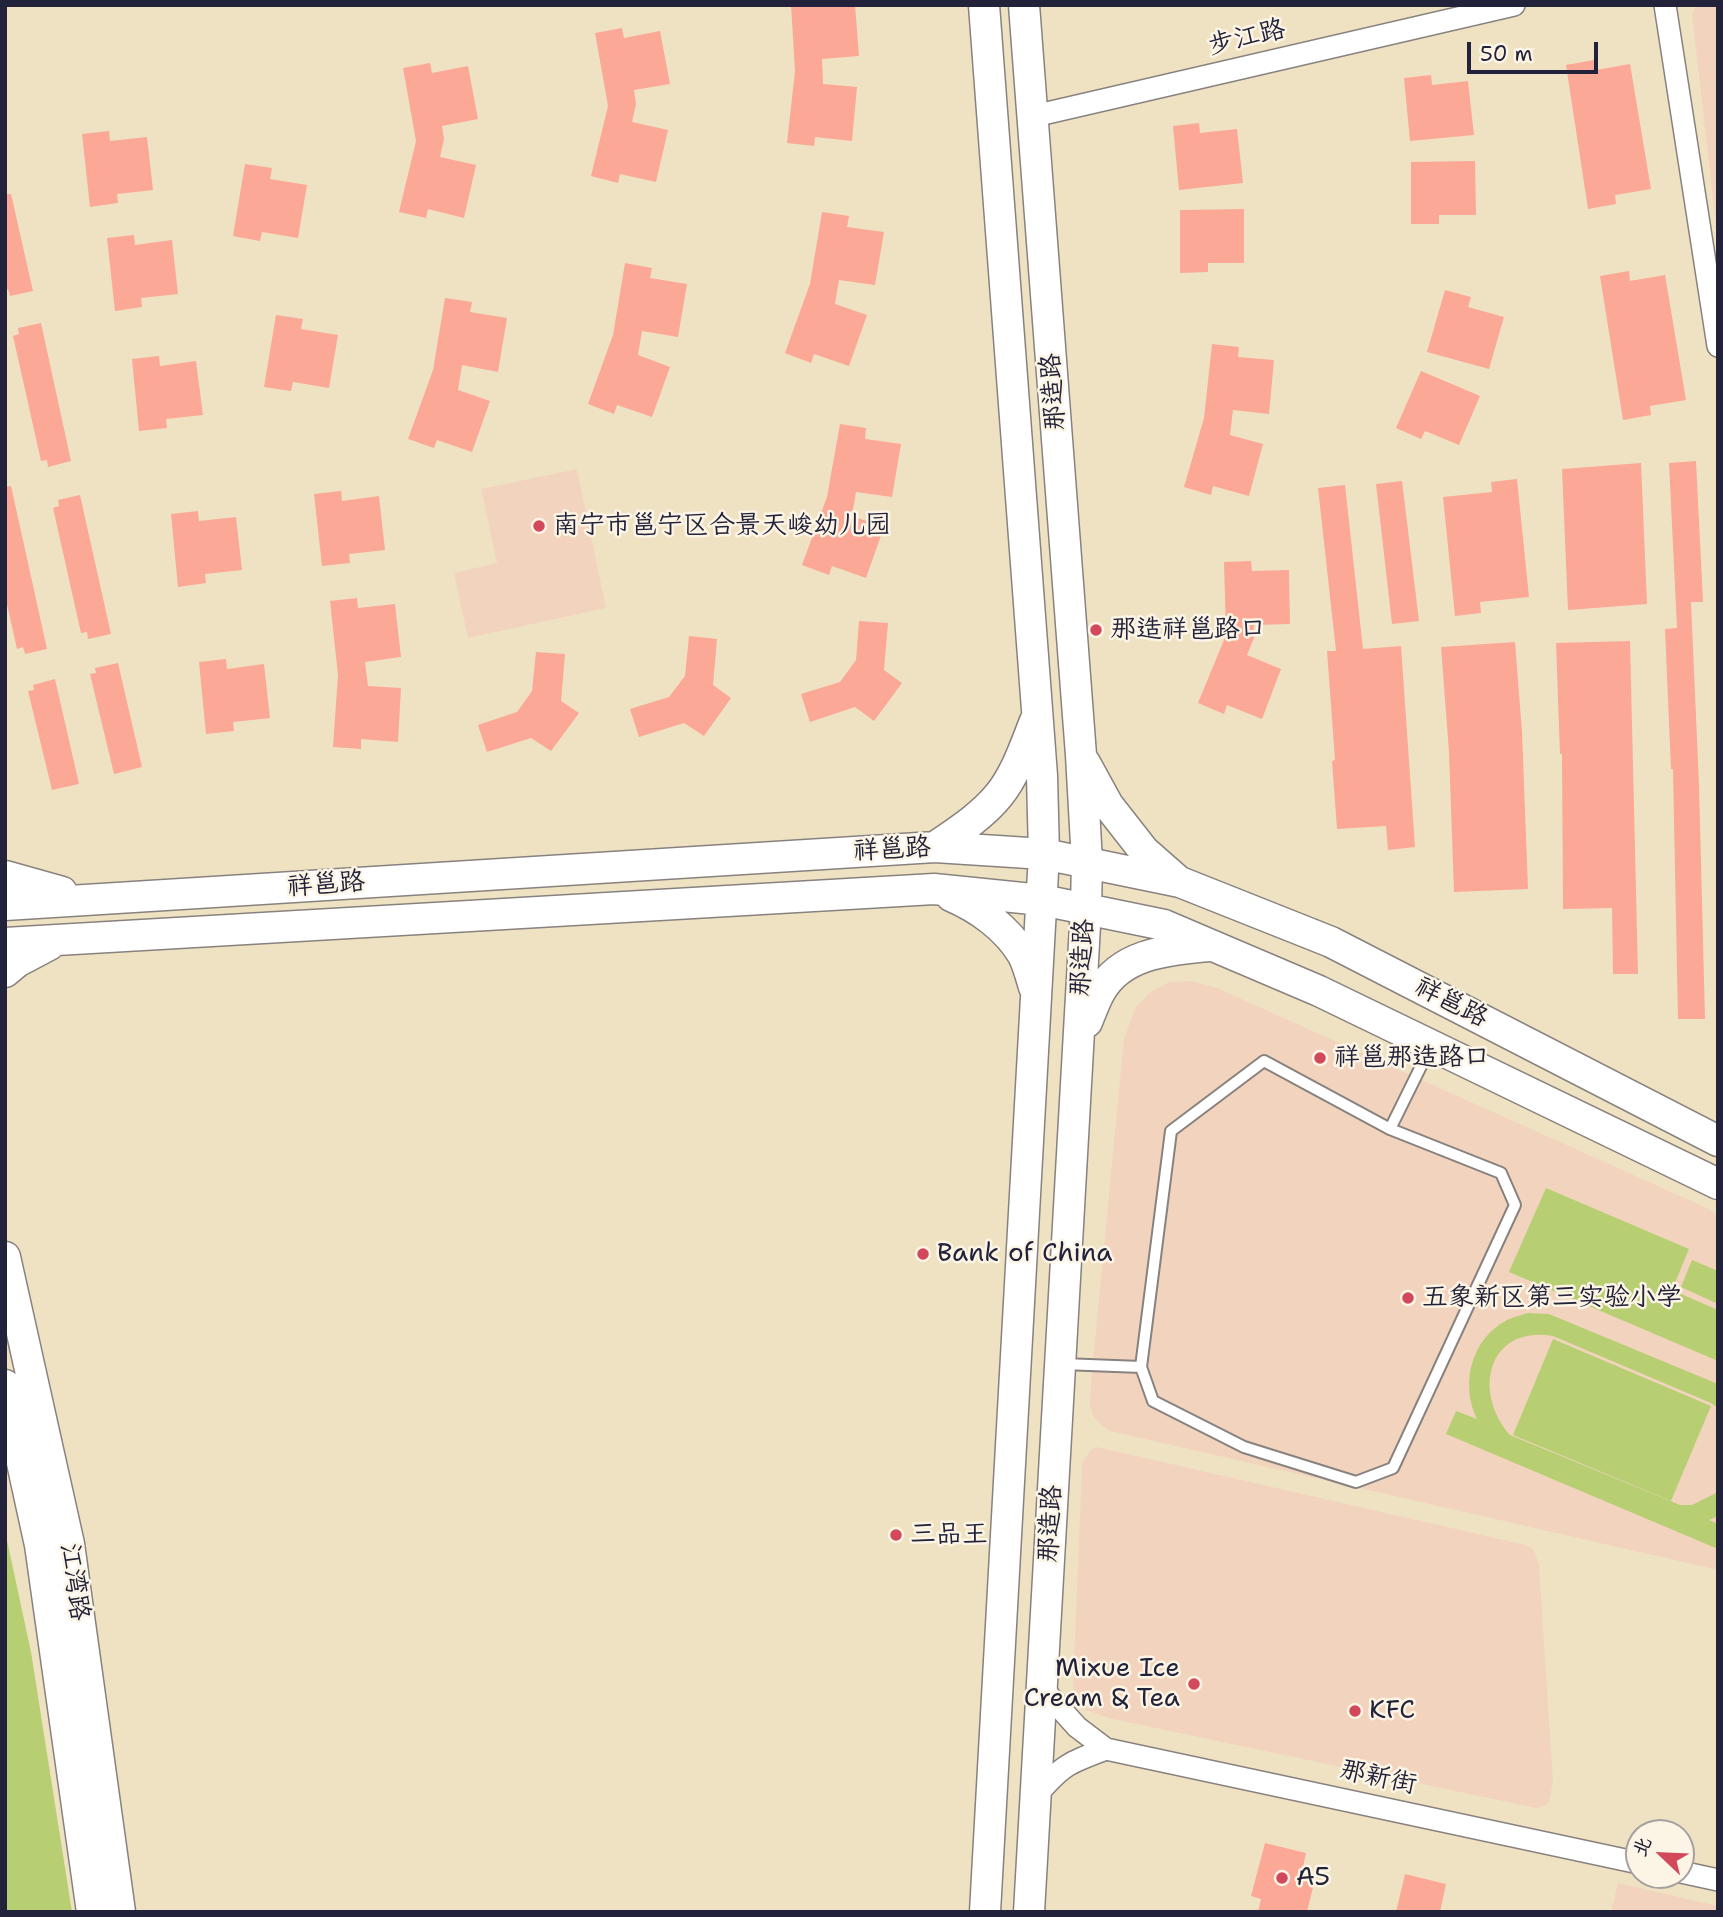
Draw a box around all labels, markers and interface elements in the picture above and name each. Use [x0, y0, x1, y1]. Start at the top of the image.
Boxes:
street label: 步江路 [1205, 14, 1289, 62]
scale bar [1471, 28, 1602, 72]
text: 50 m [1480, 40, 1533, 68]
street label: 那造路 [1036, 352, 1072, 432]
place label: 南宁市邕宁区合景天峻幼儿园 [553, 510, 891, 542]
marker: 南宁市邕宁区合景天峻幼儿园 [531, 518, 547, 534]
place label: 那造祥邕路口 [1110, 614, 1266, 646]
marker: 那造祥邕路口 [1088, 622, 1104, 638]
street label: 祥邕路 [852, 832, 932, 868]
street label: 祥邕路 [286, 867, 366, 903]
street label: 那造路 [1065, 918, 1101, 998]
street label: 祥邕路 [1409, 971, 1493, 1035]
place label: 祥邕那造路口 [1334, 1042, 1490, 1074]
marker: 祥邕那造路口 [1312, 1050, 1328, 1066]
place label: Bank of China [937, 1238, 1112, 1270]
marker: Bank of China [915, 1246, 931, 1262]
place label: 五象新区第三实验小学 [1422, 1282, 1682, 1314]
marker: 五象新区第三实验小学 [1400, 1290, 1416, 1306]
street label: 那造路 [1033, 1484, 1069, 1564]
place label: 三品王 [910, 1519, 988, 1551]
marker: 三品王 [888, 1527, 904, 1543]
street label: 江湾路 [53, 1541, 95, 1623]
place label: Mixue Ice Cream & Tea [1024, 1653, 1180, 1714]
marker: Mixue Ice Cream & Tea [1186, 1676, 1202, 1692]
place label: KFC [1369, 1695, 1415, 1727]
marker: KFC [1347, 1703, 1363, 1719]
street label: 那新街 [1337, 1755, 1419, 1801]
north arrow [1625, 1819, 1695, 1889]
text: 北 [1627, 1833, 1657, 1860]
place label: A5 [1296, 1862, 1330, 1894]
marker: A5 [1274, 1870, 1290, 1886]

